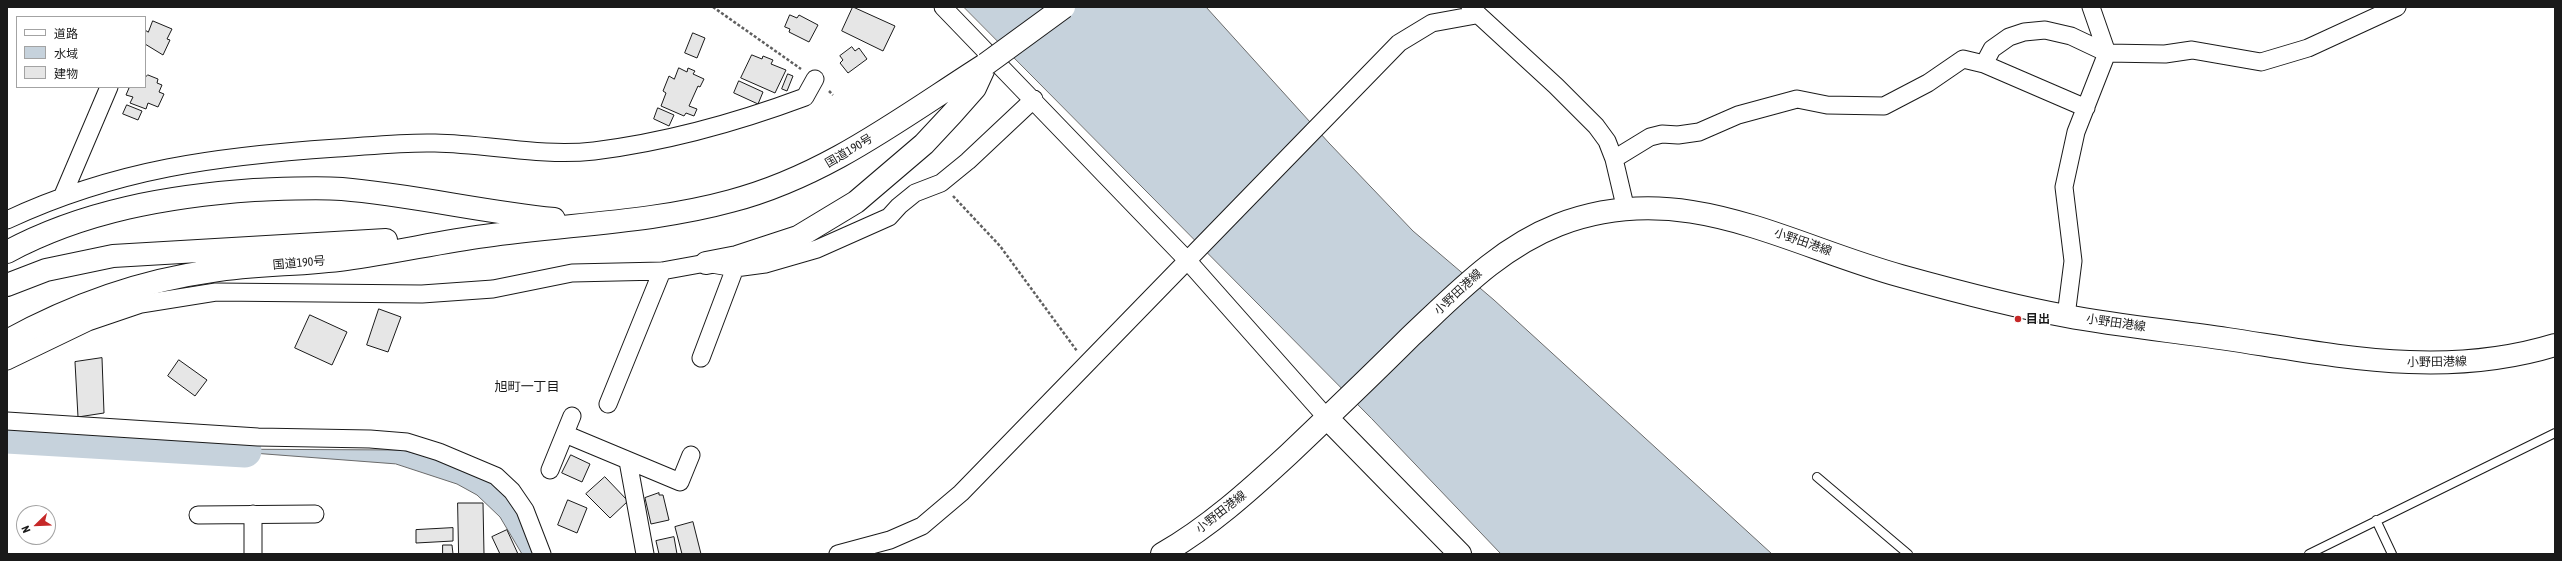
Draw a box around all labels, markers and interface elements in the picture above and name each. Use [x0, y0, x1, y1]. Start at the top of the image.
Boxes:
legend [16, 16, 146, 88]
text: 道路 [54, 27, 78, 41]
text: 水域 [54, 47, 78, 61]
text: 建物 [54, 67, 78, 81]
street label: 国道190号 [823, 131, 875, 171]
street label: 小野田港線 [1772, 225, 1834, 259]
street label: 国道190号 [272, 254, 326, 272]
street label: 小野田港線 [1431, 266, 1485, 318]
place label: 目出 [2026, 312, 2050, 326]
street label: 小野田港線 [2085, 312, 2147, 334]
marker: 目出 [2013, 314, 2023, 324]
street label: 小野田港線 [2407, 354, 2467, 370]
district label: 旭町一丁目 [495, 379, 559, 395]
street label: 小野田港線 [1193, 488, 1249, 536]
north arrow [16, 505, 56, 545]
text: N [19, 524, 33, 535]

